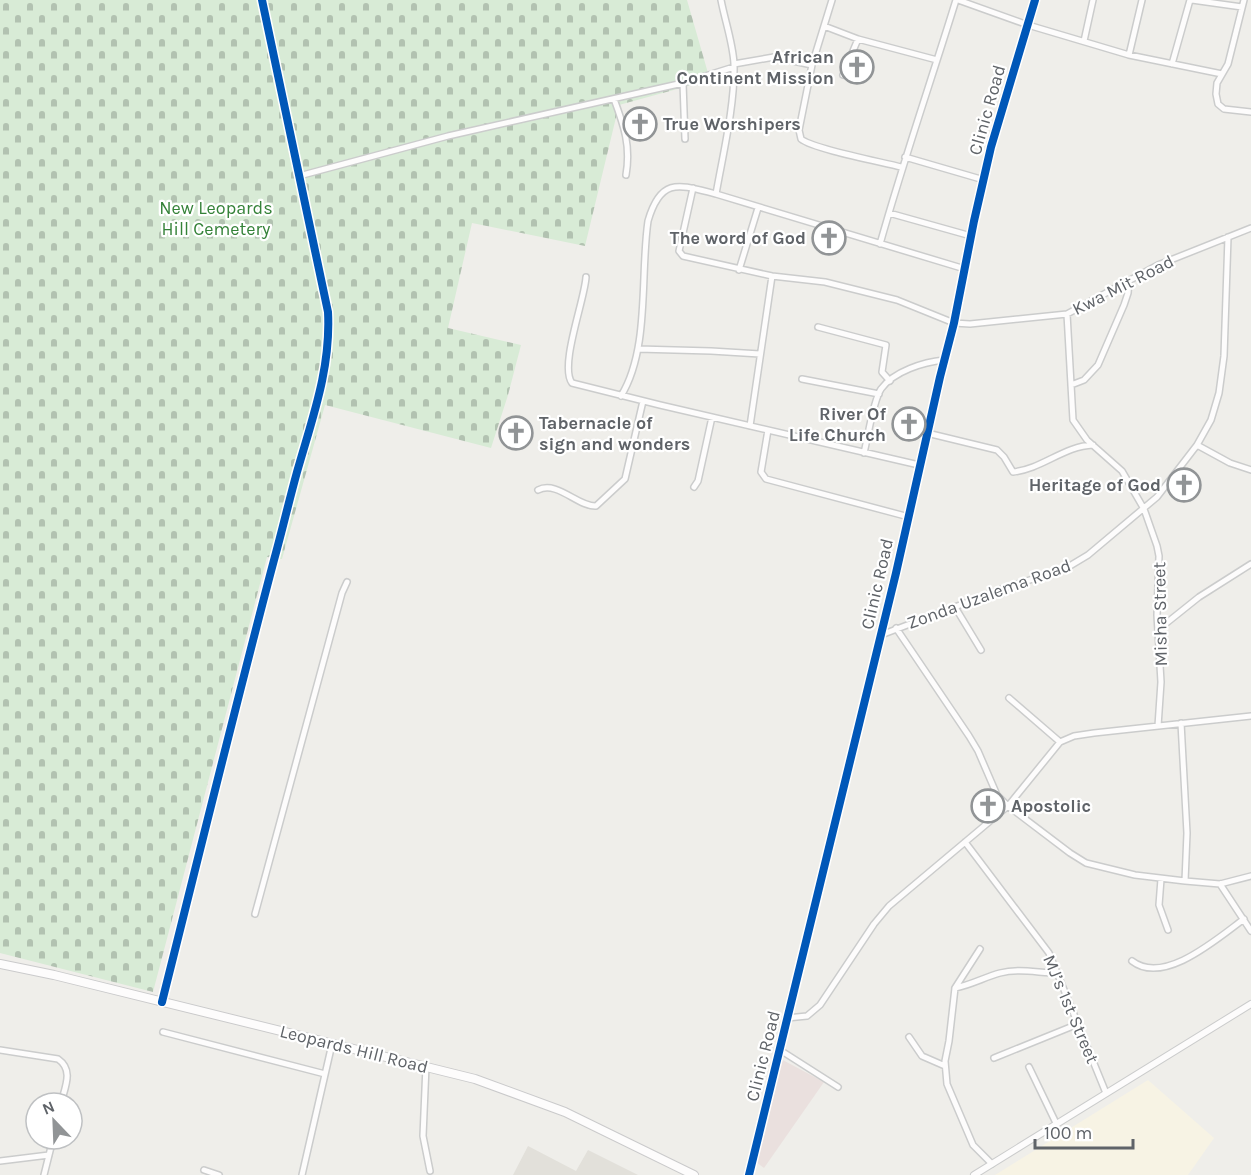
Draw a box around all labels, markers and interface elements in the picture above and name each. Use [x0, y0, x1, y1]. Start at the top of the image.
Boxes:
place label: African Continent Mission [677, 46, 834, 89]
church icon: African Continent Mission [839, 49, 875, 85]
street label: Clinic Road [964, 62, 1010, 158]
church icon: True Worshipers [622, 106, 658, 142]
place label: True Worshipers [663, 113, 801, 135]
park label: New Leopards Hill Cemetery [159, 197, 273, 240]
church icon: The word of God [811, 220, 847, 256]
place label: The word of God [670, 227, 806, 249]
street label: Kwa Mit Road [1068, 250, 1178, 320]
place label: River Of Life Church [789, 403, 886, 446]
church icon: River Of Life Church [891, 406, 927, 442]
place label: Tabernacle of sign and wonders [539, 412, 690, 455]
church icon: Tabernacle of sign and wonders [498, 415, 534, 451]
church icon: Heritage of God [1166, 467, 1202, 503]
place label: Heritage of God [1029, 474, 1161, 496]
street label: Clinic Road [856, 536, 898, 632]
street label: Zonda Uzalema Road [904, 554, 1074, 634]
street label: Misha Street [1148, 561, 1172, 666]
church icon: Apostolic [970, 788, 1006, 824]
place label: Apostolic [1011, 795, 1091, 817]
street label: MJ’s 1st Street [1038, 951, 1104, 1067]
street label: Clinic Road [741, 1008, 785, 1104]
street label: Leopards Hill Road [278, 1020, 430, 1078]
north arrow [24, 1091, 84, 1151]
text: N [39, 1097, 57, 1119]
scale bar [1035, 1112, 1132, 1150]
text: 100 m [1044, 1122, 1092, 1144]

